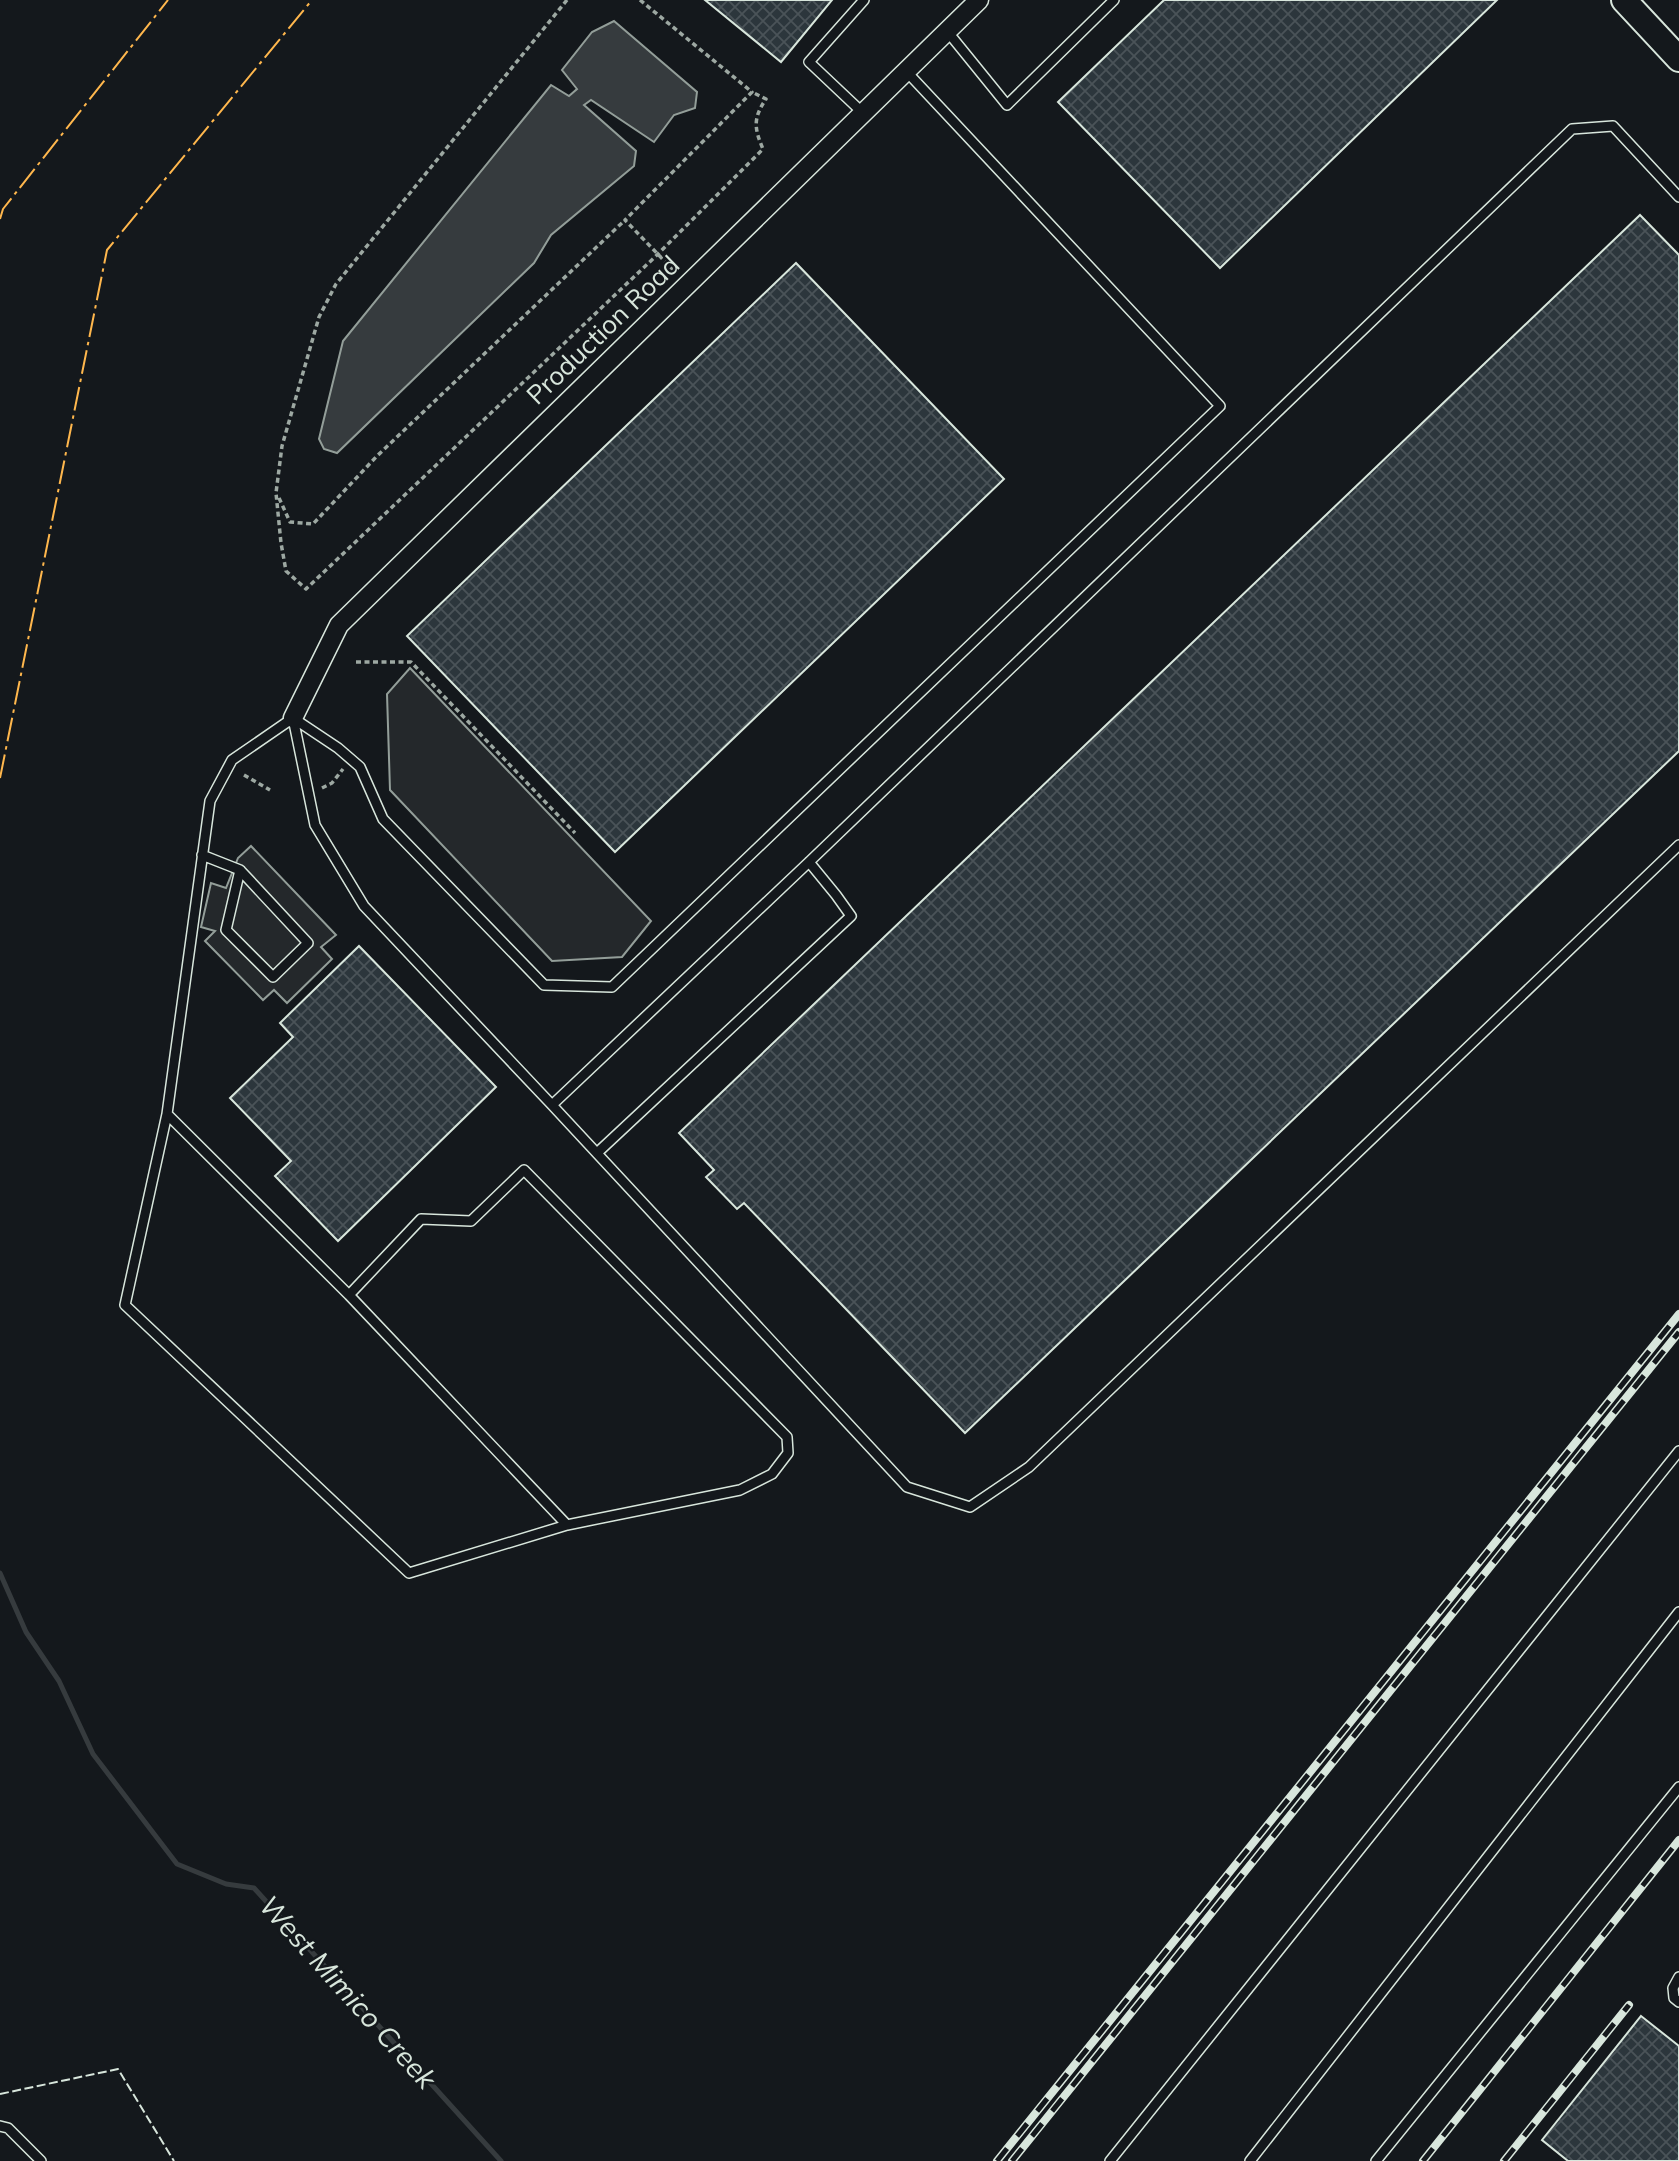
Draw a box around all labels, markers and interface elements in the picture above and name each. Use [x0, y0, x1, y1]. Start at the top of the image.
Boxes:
street label: Production Road [519, 248, 686, 411]
water label: West Mimico Creek [252, 1888, 446, 2097]

